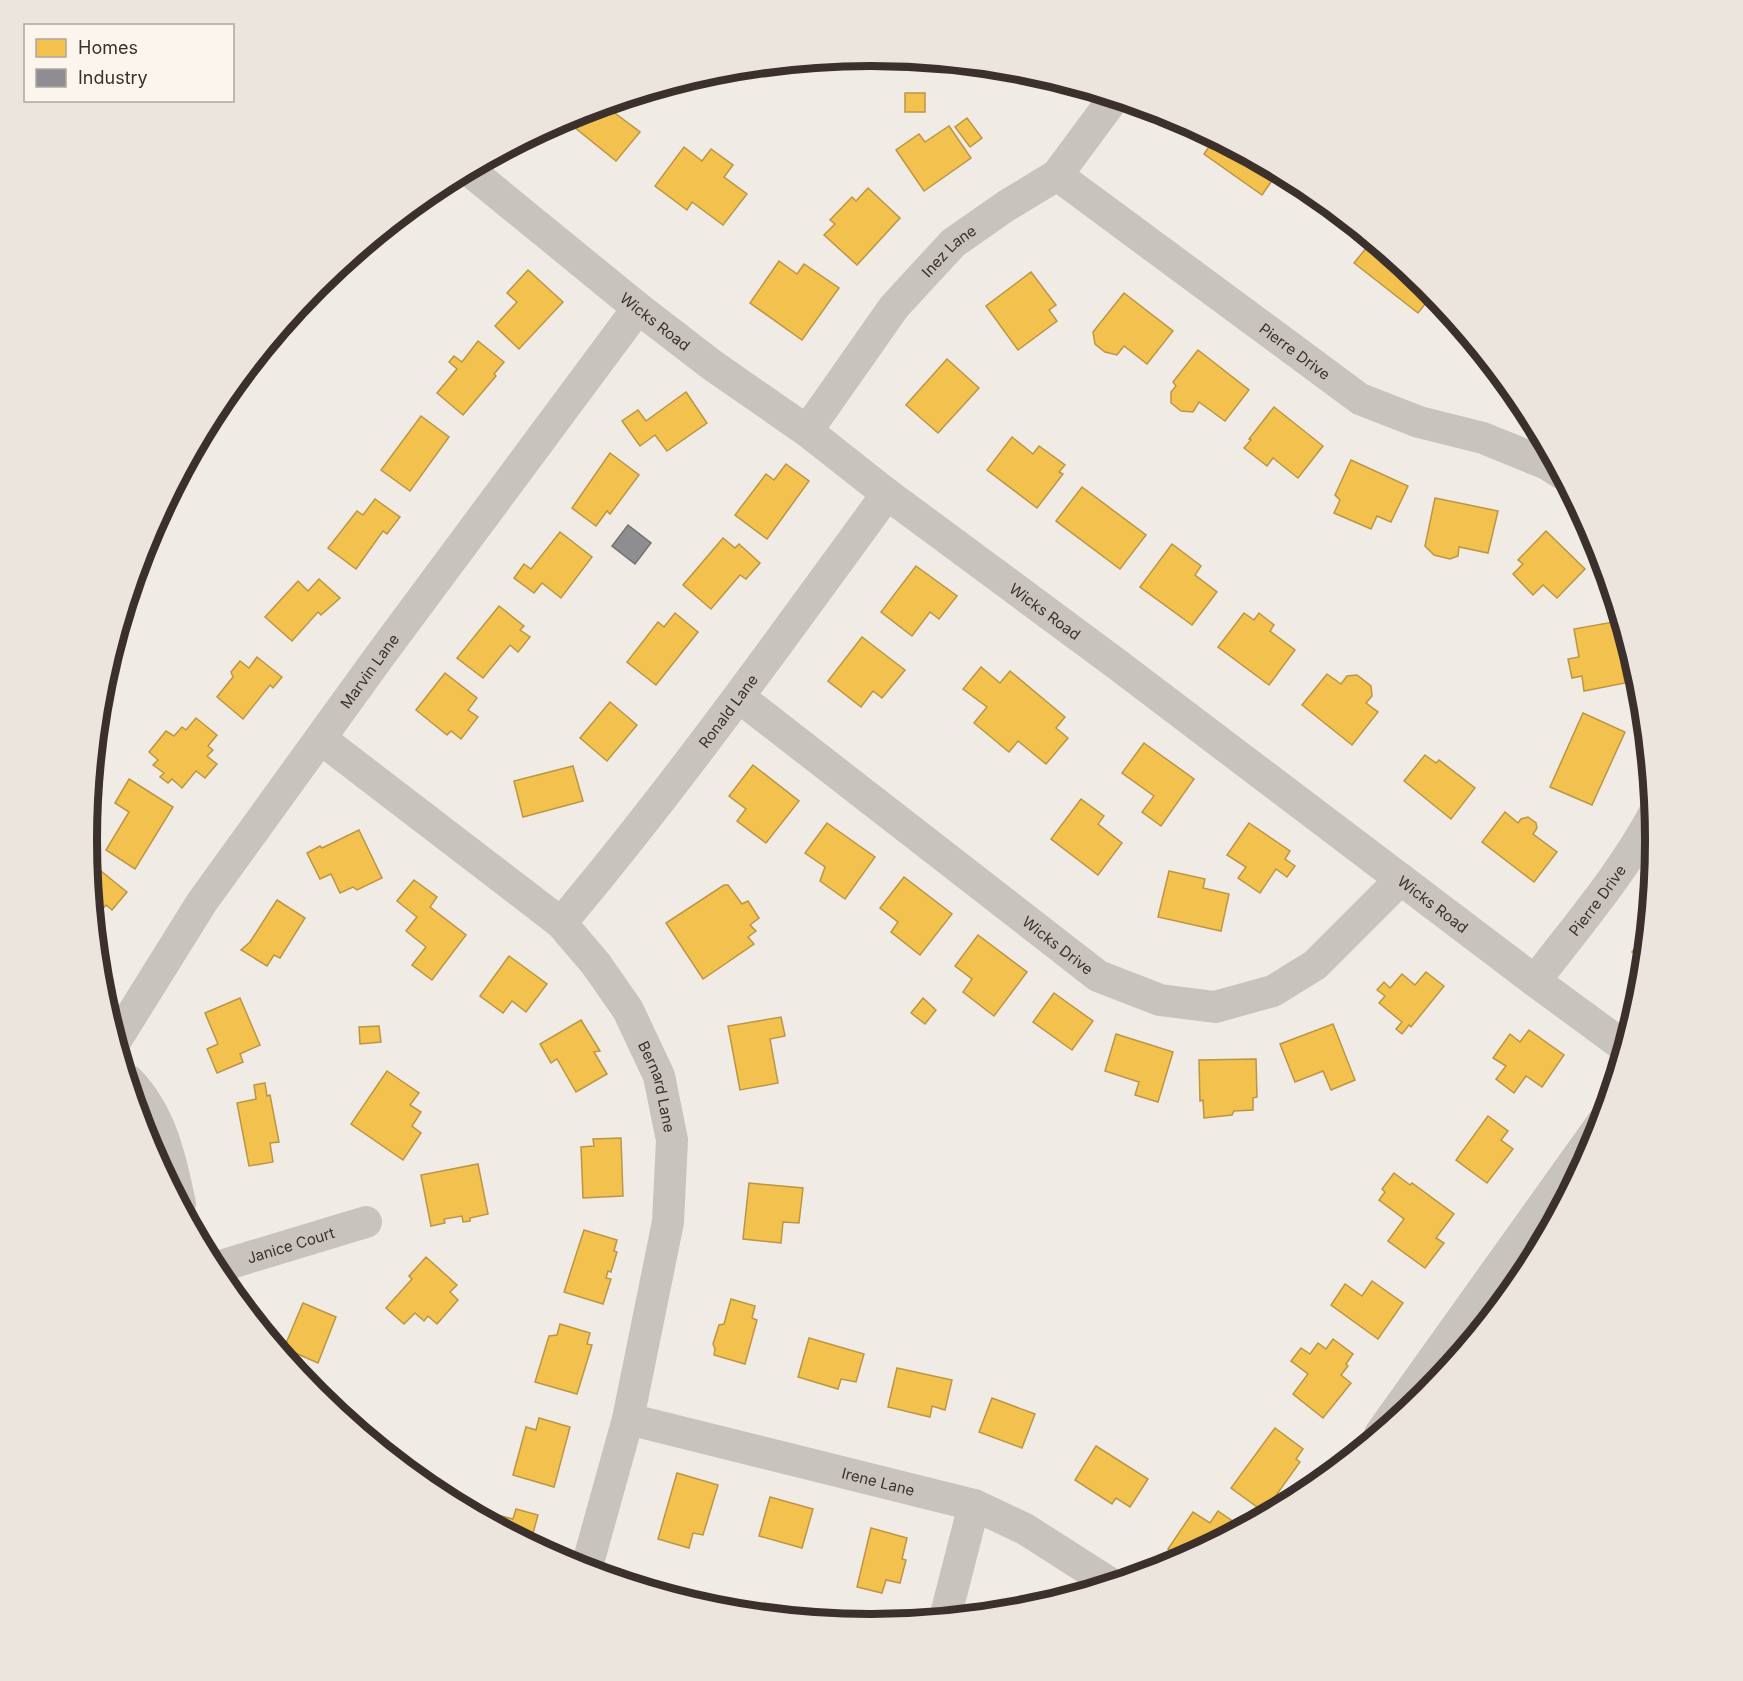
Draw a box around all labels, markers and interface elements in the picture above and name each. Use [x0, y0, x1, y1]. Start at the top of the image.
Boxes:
legend [24, 24, 234, 102]
text: Homes [78, 37, 138, 58]
text: Industry [78, 67, 148, 88]
street label: Inez Lane [917, 220, 980, 281]
street label: Wicks Road [617, 288, 694, 354]
street label: Pierre Drive [1256, 319, 1334, 383]
street label: Wicks Road [1006, 579, 1085, 644]
street label: Marvin Lane [336, 630, 403, 712]
street label: Ronald Lane [694, 670, 762, 751]
street label: Pierre Drive [1564, 861, 1630, 939]
street label: Wicks Road [1394, 871, 1472, 937]
street label: Wicks Drive [1019, 911, 1097, 978]
street label: Bernard Lane [634, 1038, 680, 1134]
street label: Janice Court [244, 1223, 337, 1267]
street label: Irene Lane [840, 1463, 917, 1499]

